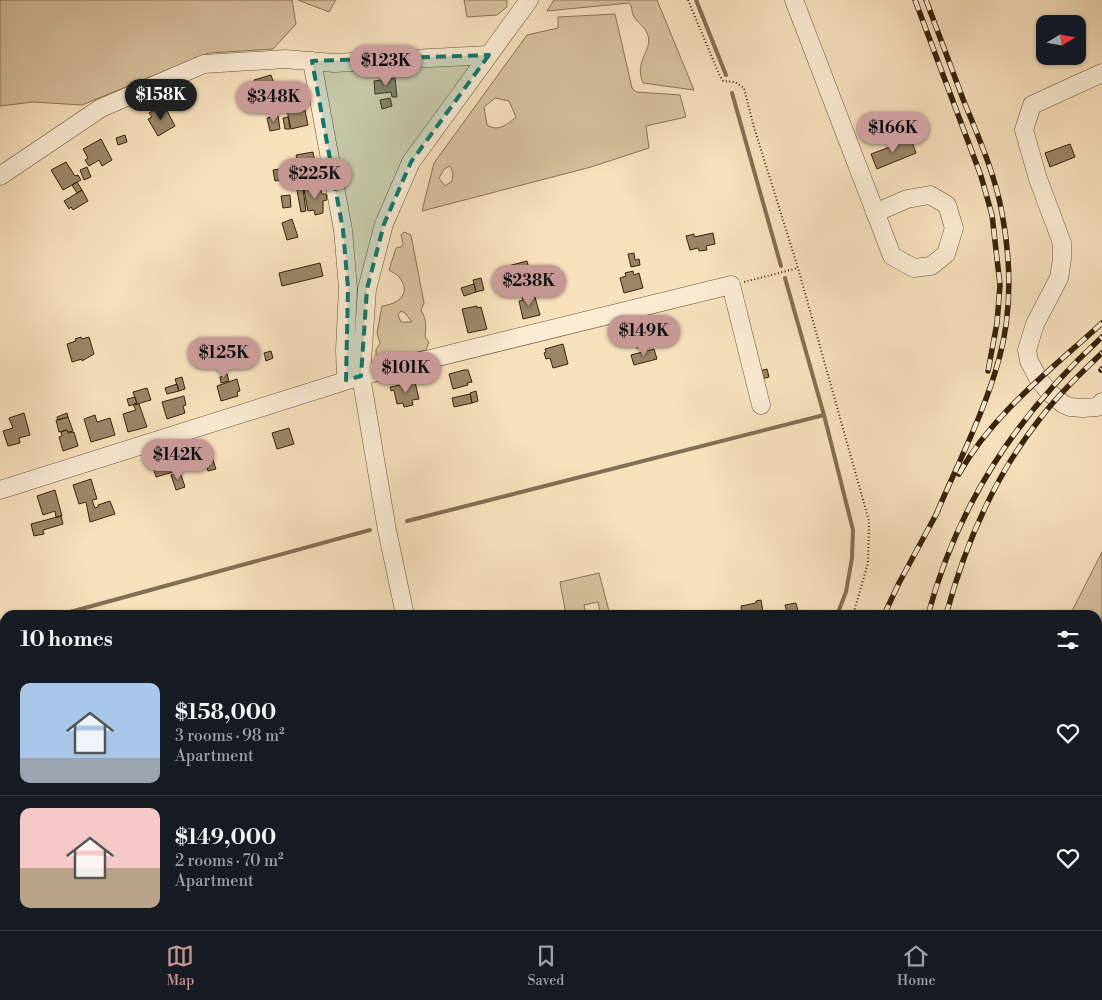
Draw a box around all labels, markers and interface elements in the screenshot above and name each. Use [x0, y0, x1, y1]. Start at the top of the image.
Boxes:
north arrow [1036, 15, 1086, 65]
map controls [1036, 15, 1086, 65]
pin: $123K [351, 44, 421, 87]
text: $123K [361, 51, 411, 71]
pin: $158K [126, 78, 196, 121]
pin: $348K [239, 80, 309, 123]
text: $158K [136, 85, 186, 105]
text: $348K [247, 87, 301, 107]
pin: $166K [858, 112, 928, 154]
text: $166K [868, 118, 918, 138]
pin: $225K [280, 158, 350, 200]
text: $225K [289, 164, 341, 184]
pin: $238K [494, 264, 564, 307]
text: $238K [503, 271, 555, 291]
pin: $149K [609, 314, 679, 357]
text: $149K [619, 321, 669, 341]
pin: $125K [189, 336, 259, 379]
text: $125K [199, 343, 249, 363]
pin: $101K [371, 352, 441, 394]
text: $101K [382, 358, 430, 378]
pin: $142K [143, 438, 213, 481]
text: $142K [153, 445, 203, 465]
icon: filters [1054, 626, 1082, 654]
text: 10 homes [20, 627, 113, 653]
text: $158,000 [175, 700, 276, 726]
icon: home [60, 703, 120, 763]
icon: heart [1054, 719, 1082, 747]
text: 3 rooms · 98 m² [175, 726, 285, 746]
text: Apartment [175, 746, 254, 766]
text: $149,000 [175, 825, 276, 851]
icon: home [60, 828, 120, 888]
icon: heart [1054, 844, 1082, 872]
text: 2 rooms · 70 m² [175, 851, 284, 871]
text: Apartment [175, 871, 254, 891]
tab: Map [166, 942, 194, 990]
tab: Saved [527, 942, 564, 990]
tab: Home [897, 942, 936, 990]

